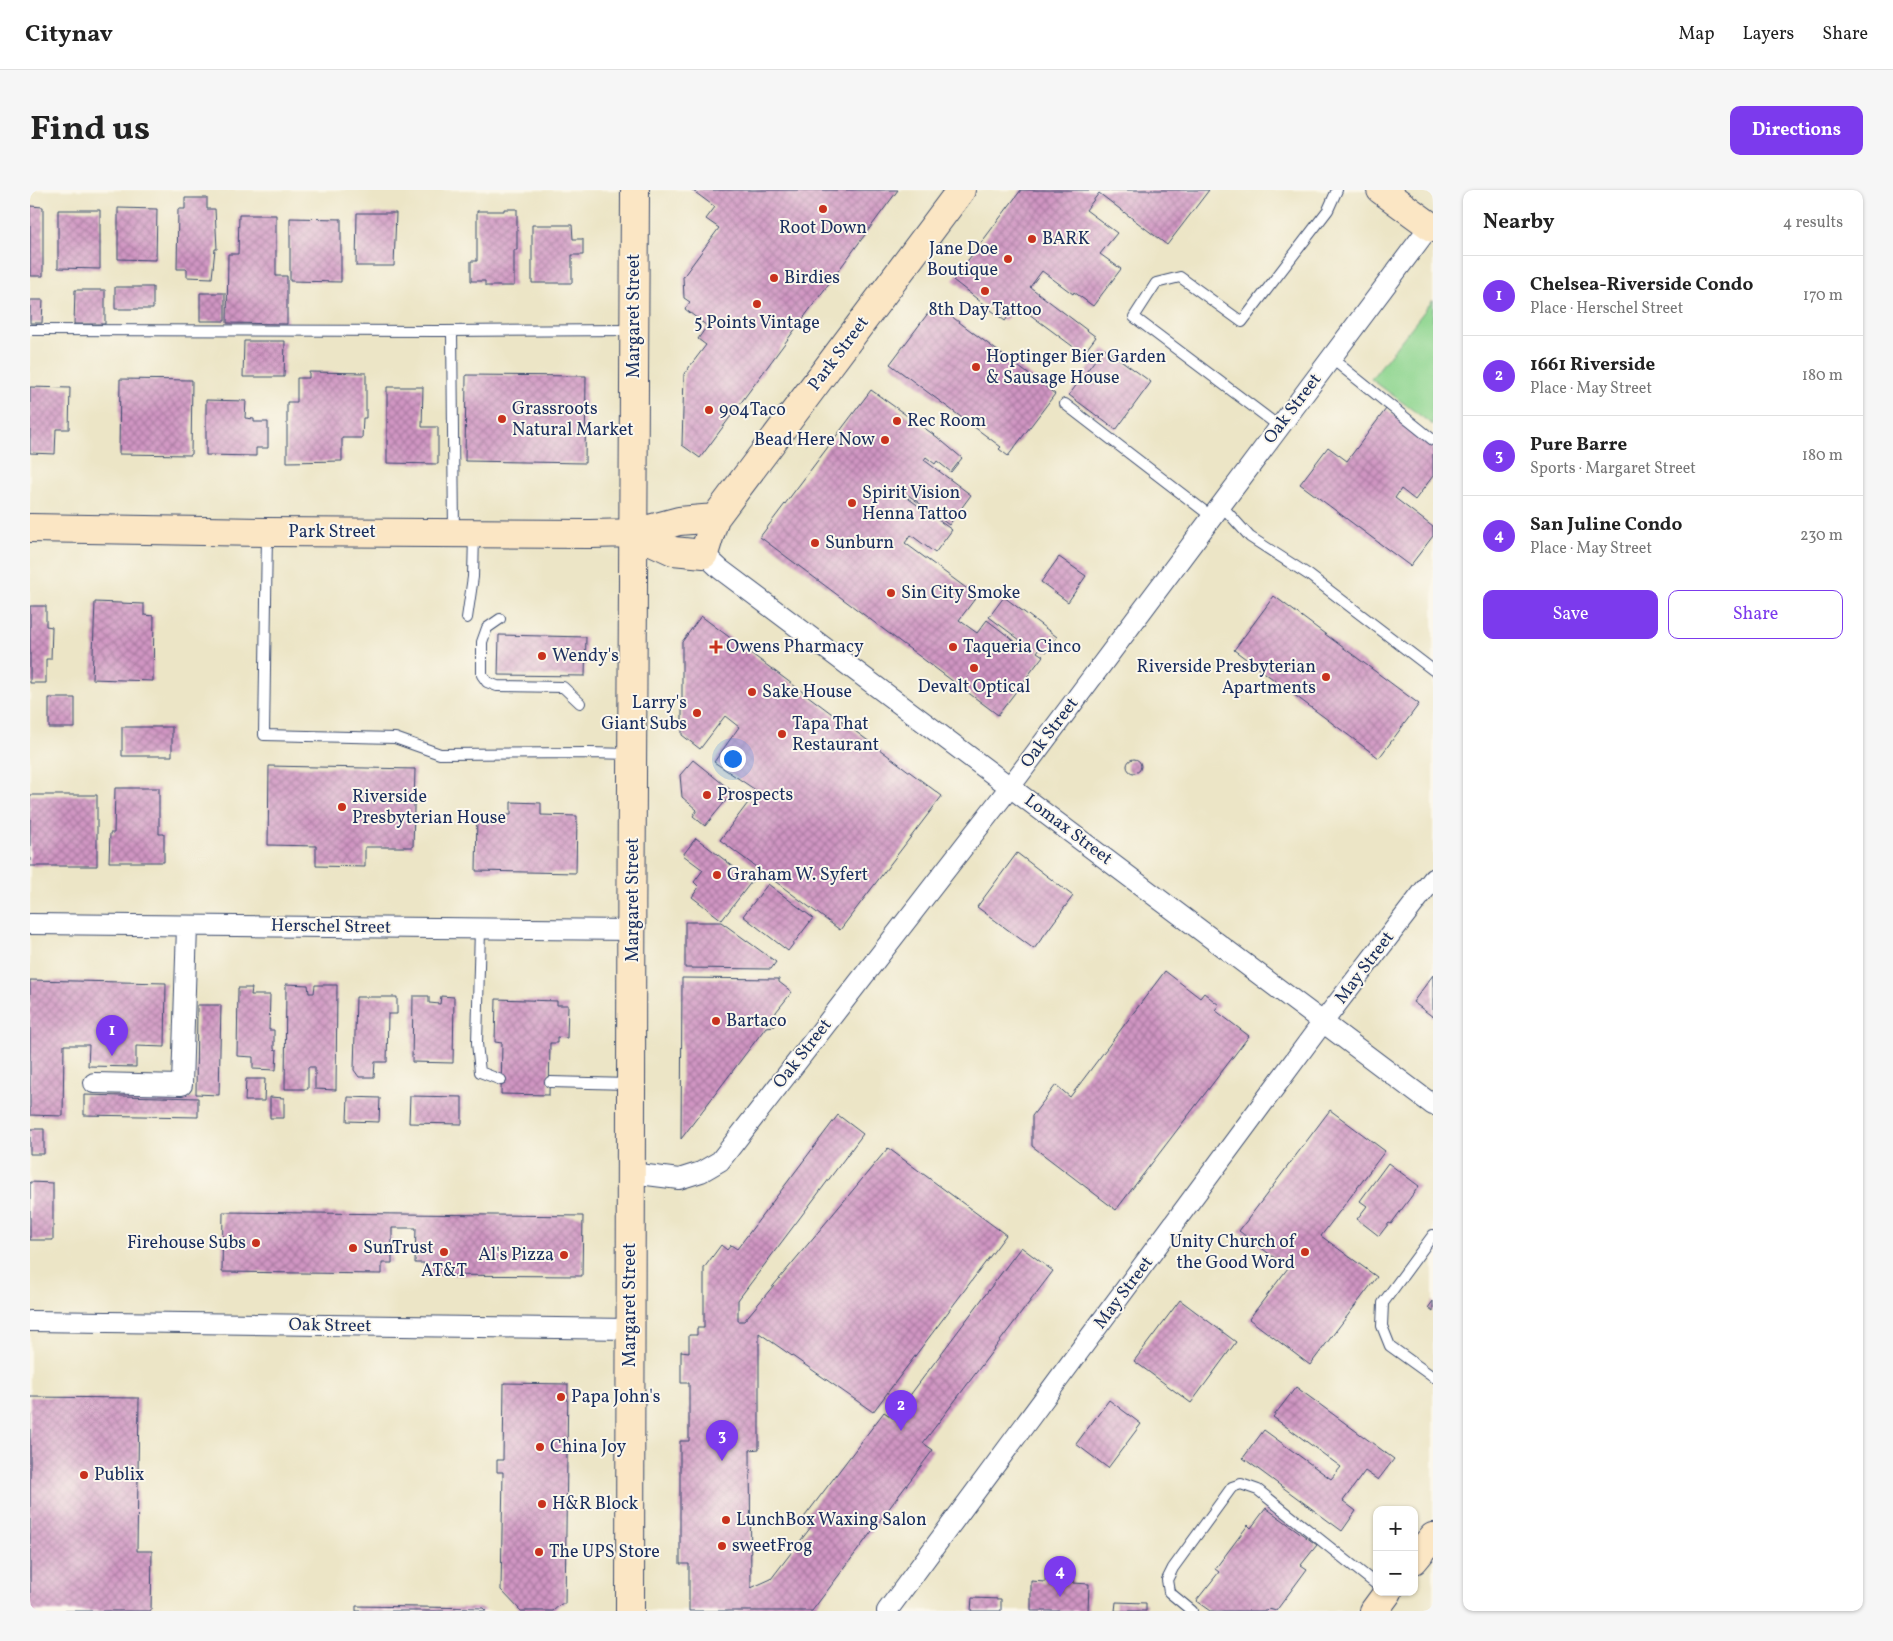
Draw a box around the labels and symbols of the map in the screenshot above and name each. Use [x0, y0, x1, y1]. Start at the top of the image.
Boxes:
marker: Root Down [817, 203, 829, 215]
place label: Root Down [779, 216, 867, 241]
place label: BARK [1042, 227, 1090, 252]
marker: BARK [1026, 233, 1038, 245]
place label: Jane Doe Boutique [927, 237, 998, 283]
marker: Jane Doe Boutique [1002, 253, 1014, 265]
street label: Margaret Street [622, 254, 647, 378]
place label: Birdies [784, 266, 840, 291]
marker: Birdies [768, 272, 780, 284]
marker: 8th Day Tattoo [979, 285, 991, 297]
marker: 5 Points Vintage [751, 298, 763, 310]
place label: 8th Day Tattoo [928, 298, 1042, 323]
place label: 5 Points Vintage [694, 311, 820, 336]
street label: Park Street [803, 312, 875, 396]
place label: Hoptinger Bier Garden & Sausage House [986, 345, 1166, 391]
marker: Hoptinger Bier Garden & Sausage House [970, 361, 982, 373]
street label: Oak Street [1258, 368, 1328, 450]
place label: Grassroots Natural Market [512, 397, 634, 443]
place label: 904Taco [719, 398, 786, 423]
marker: 904Taco [703, 404, 715, 416]
place label: Rec Room [907, 409, 986, 434]
marker: Grassroots Natural Market [496, 413, 508, 425]
marker: Rec Room [891, 415, 903, 427]
place label: Bead Here Now [754, 428, 875, 453]
marker: Bead Here Now [879, 434, 891, 446]
place label: Spirit Vision Henna Tattoo [862, 481, 967, 527]
marker: Spirit Vision Henna Tattoo [846, 497, 858, 509]
street label: Park Street [288, 520, 376, 545]
place label: Sunburn [825, 531, 894, 556]
marker: Sunburn [809, 537, 821, 549]
place label: Sin City Smoke [901, 581, 1020, 606]
marker: Sin City Smoke [885, 587, 897, 599]
place label: Owens Pharmacy [726, 635, 864, 660]
place label: Taqueria Cinco [963, 635, 1081, 660]
marker: Owens Pharmacy [710, 641, 722, 653]
marker: Taqueria Cinco [947, 641, 959, 653]
place label: Wendy's [552, 644, 619, 669]
marker: Wendy's [536, 650, 548, 662]
place label: Riverside Presbyterian Apartments [1136, 655, 1316, 701]
marker: Devalt Optical [968, 662, 980, 674]
marker: Riverside Presbyterian Apartments [1320, 671, 1332, 683]
place label: Devalt Optical [918, 675, 1030, 700]
place label: Sake House [762, 680, 852, 705]
marker: Sake House [746, 686, 758, 698]
place label: Larry's Giant Subs [601, 691, 687, 737]
street label: Oak Street [1015, 692, 1085, 774]
marker: Larry's Giant Subs [691, 707, 703, 719]
place label: Tapa That Restaurant [792, 712, 879, 758]
marker: Tapa That Restaurant [776, 728, 788, 740]
your location [720, 746, 746, 772]
place label: Prospects [717, 783, 793, 808]
place label: Riverside Presbyterian House [352, 785, 506, 831]
marker: Prospects [701, 789, 713, 801]
street label: Lomax Street [1019, 789, 1117, 871]
marker: Riverside Presbyterian House [336, 801, 348, 813]
street label: Margaret Street [621, 838, 646, 962]
place label: Graham W. Syfert [727, 863, 868, 888]
marker: Graham W. Syfert [711, 869, 723, 881]
street label: Herschel Street [271, 913, 391, 941]
street label: May Street [1329, 926, 1401, 1010]
place label: Bartaco [726, 1009, 787, 1034]
street label: Oak Street [768, 1014, 838, 1094]
pin: 1 [96, 1015, 128, 1056]
marker: Bartaco [710, 1015, 722, 1027]
place label: Unity Church of the Good Word [1170, 1230, 1297, 1276]
place label: Firehouse Subs [127, 1231, 246, 1256]
place label: SunTrust [363, 1236, 434, 1261]
marker: Firehouse Subs [250, 1237, 262, 1249]
marker: SunTrust [347, 1242, 359, 1254]
place label: Al's Pizza [478, 1243, 554, 1268]
street label: Margaret Street [618, 1243, 643, 1367]
marker: AT&T [438, 1246, 450, 1258]
marker: Unity Church of the Good Word [1299, 1246, 1311, 1258]
marker: Al's Pizza [558, 1249, 570, 1261]
street label: May Street [1088, 1251, 1160, 1335]
place label: AT&T [421, 1259, 467, 1284]
street label: Oak Street [288, 1313, 372, 1339]
place label: Papa John's [571, 1385, 660, 1410]
pin: 2 [885, 1390, 917, 1431]
marker: Papa John's [555, 1391, 567, 1403]
pin: 3 [706, 1420, 738, 1461]
place label: China Joy [550, 1435, 627, 1460]
marker: China Joy [534, 1441, 546, 1453]
place label: Publix [94, 1463, 144, 1488]
marker: Publix [78, 1469, 90, 1481]
place label: H&R Block [552, 1492, 639, 1517]
marker: H&R Block [536, 1498, 548, 1510]
place label: LunchBox Waxing Salon [736, 1508, 927, 1533]
marker: LunchBox Waxing Salon [720, 1514, 732, 1526]
place label: sweetFrog [732, 1534, 812, 1559]
place label: The UPS Store [549, 1540, 660, 1565]
marker: sweetFrog [716, 1540, 728, 1552]
marker: The UPS Store [533, 1546, 545, 1558]
pin: 4 [1044, 1556, 1076, 1597]

